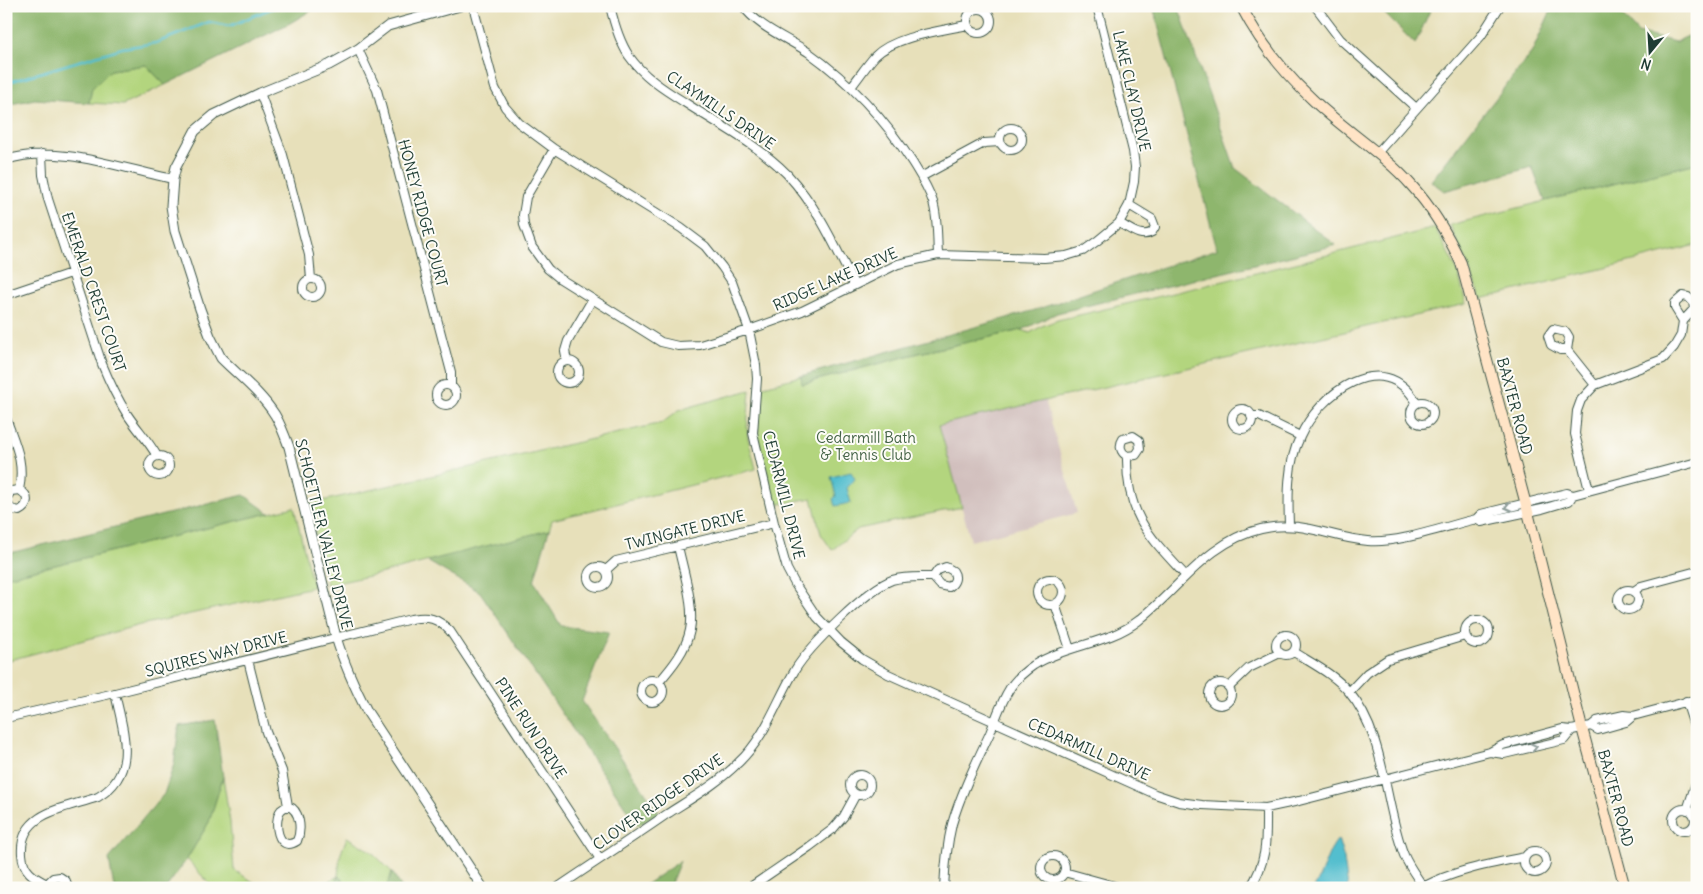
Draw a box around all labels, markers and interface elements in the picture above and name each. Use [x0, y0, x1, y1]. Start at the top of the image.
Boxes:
north arrow [1626, 28, 1676, 78]
street label: LAKE CLAY DRIVE [1109, 29, 1155, 153]
text: N [1639, 54, 1653, 74]
street label: CLAYMILLS DRIVE [663, 67, 779, 154]
street label: HONEY RIDGE COURT [394, 137, 452, 289]
street label: EMERALD CREST COURT [58, 210, 130, 375]
street label: RIDGE LAKE DRIVE [770, 243, 900, 315]
street label: BAXTER ROAD [1493, 355, 1537, 457]
park label: Cedarmill Bath & Tennis Club [816, 428, 916, 464]
street label: CEDARMILL DRIVE [759, 429, 809, 561]
street label: SCHOETTLER VALLEY DRIVE [291, 437, 357, 631]
one-way arrow [1504, 501, 1513, 512]
street label: TWINGATE DRIVE [623, 506, 747, 554]
street label: SQUIRES WAY DRIVE [143, 627, 289, 681]
street label: PINE RUN DRIVE [491, 674, 571, 782]
street label: CEDARMILL DRIVE [1025, 713, 1153, 785]
one-way arrow [1529, 742, 1538, 753]
street label: BAXTER ROAD [1594, 747, 1638, 849]
street label: CLOVER RIDGE DRIVE [589, 750, 727, 854]

